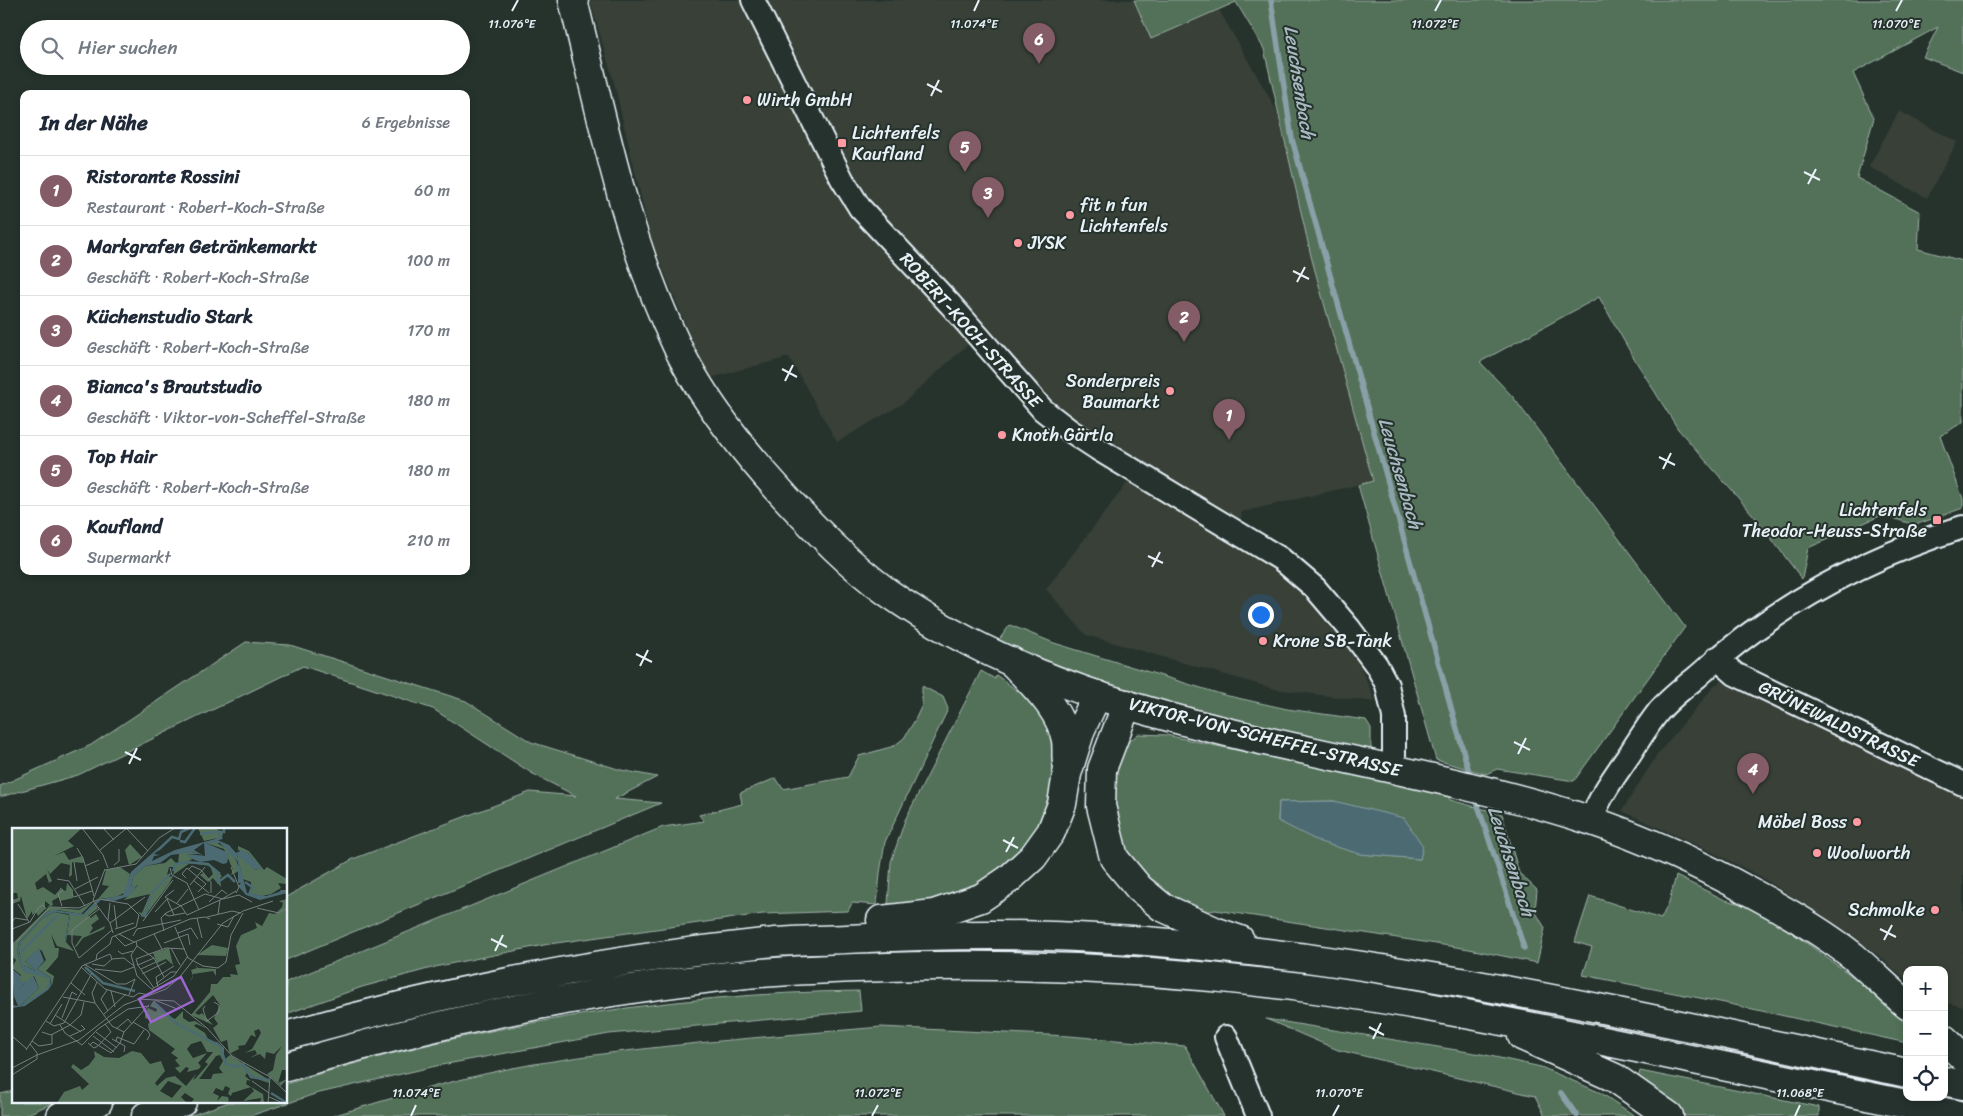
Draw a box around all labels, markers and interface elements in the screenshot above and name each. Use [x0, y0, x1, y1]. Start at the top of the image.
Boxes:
text: 11.076°E [489, 13, 537, 35]
text: 11.074°E [950, 13, 999, 35]
text: 11.072°E [1411, 13, 1460, 35]
text: 11.070°E [1872, 13, 1921, 35]
search box [20, 20, 470, 75]
pin: 6 [1023, 23, 1055, 64]
water label: Leuchsenbach [1274, 23, 1325, 143]
text: Hier suchen [78, 31, 178, 64]
icon: search [38, 34, 66, 62]
place label: Wirth GmbH [757, 84, 853, 116]
marker: Wirth GmbH [741, 94, 753, 106]
text: In der Nähe [40, 104, 148, 142]
text: 6 Ergebnisse [362, 108, 450, 137]
place label: Lichtenfels Kaufland [852, 117, 941, 170]
pin: 5 [949, 131, 981, 172]
marker: Lichtenfels Kaufland [836, 137, 848, 149]
text: Ristorante Rossini [87, 160, 240, 193]
text: 1 [53, 176, 59, 205]
text: 60 m [414, 176, 450, 205]
pin: 3 [972, 177, 1004, 218]
place label: fit n fun Lichtenfels [1080, 189, 1169, 242]
text: Restaurant · Robert-Koch-Straße [87, 193, 325, 222]
marker: fit n fun Lichtenfels [1064, 209, 1076, 221]
place label: JYSK [1027, 227, 1067, 259]
text: Markgrafen Getränkemarkt [87, 230, 317, 263]
marker: JYSK [1012, 237, 1024, 249]
street label: ROBERT-KOCH-STRASSE [892, 244, 1051, 416]
text: 2 [51, 246, 61, 275]
text: 100 m [406, 246, 450, 275]
text: Geschäft · Robert-Koch-Straße [87, 263, 309, 292]
text: Küchenstudio Stark [87, 300, 253, 333]
pin: 2 [1168, 301, 1200, 342]
text: 3 [52, 316, 60, 345]
text: 170 m [407, 316, 450, 345]
text: Geschäft · Robert-Koch-Straße [87, 333, 309, 362]
place label: Sonderpreis Baumarkt [1066, 365, 1161, 418]
text: Bianca's Brautstudio [87, 370, 262, 403]
marker: Sonderpreis Baumarkt [1164, 385, 1176, 397]
text: 4 [51, 386, 61, 415]
text: 180 m [407, 386, 450, 415]
pin: 1 [1213, 399, 1245, 440]
text: Geschäft · Viktor-von-Scheffel-Straße [87, 403, 365, 432]
water label: Leuchsenbach [1369, 414, 1433, 535]
place label: Knoth Gärtla [1012, 419, 1113, 451]
marker: Knoth Gärtla [996, 429, 1008, 441]
text: Top Hair [87, 440, 157, 473]
text: 5 [51, 456, 61, 485]
text: 180 m [407, 456, 450, 485]
text: Geschäft · Robert-Koch-Straße [87, 473, 309, 502]
place label: Lichtenfels Theodor-Heuss-Straße [1742, 494, 1928, 547]
text: Kaufland [87, 510, 162, 543]
marker: Lichtenfels Theodor-Heuss-Straße [1931, 514, 1943, 526]
text: 6 [51, 526, 61, 555]
text: 210 m [407, 526, 450, 555]
text: Supermarkt [87, 543, 171, 572]
your location [1248, 602, 1274, 628]
place label: Krone SB-Tank [1273, 625, 1392, 657]
marker: Krone SB-Tank [1257, 635, 1269, 647]
street label: GRÜNEWALDSTRASSE [1753, 671, 1926, 777]
street label: VIKTOR-VON-SCHEFFEL-STRASSE [1126, 688, 1405, 787]
pin: 4 [1737, 753, 1769, 794]
water label: Leuchsenbach [1478, 802, 1546, 923]
place label: Möbel Boss [1758, 806, 1848, 838]
marker: Möbel Boss [1851, 816, 1863, 828]
inset map [12, 828, 288, 1104]
place label: Woolworth [1827, 837, 1910, 869]
marker: Woolworth [1811, 847, 1823, 859]
place label: Schmolke [1848, 894, 1925, 926]
marker: Schmolke [1929, 904, 1941, 916]
map controls [1903, 966, 1948, 1101]
button: + [1903, 966, 1948, 1011]
button: − [1903, 1011, 1948, 1056]
button: locate [1903, 1056, 1948, 1101]
text: 11.074°E [392, 1082, 441, 1104]
text: 11.072°E [854, 1082, 903, 1104]
text: 11.070°E [1315, 1082, 1364, 1104]
text: 11.068°E [1776, 1082, 1825, 1104]

